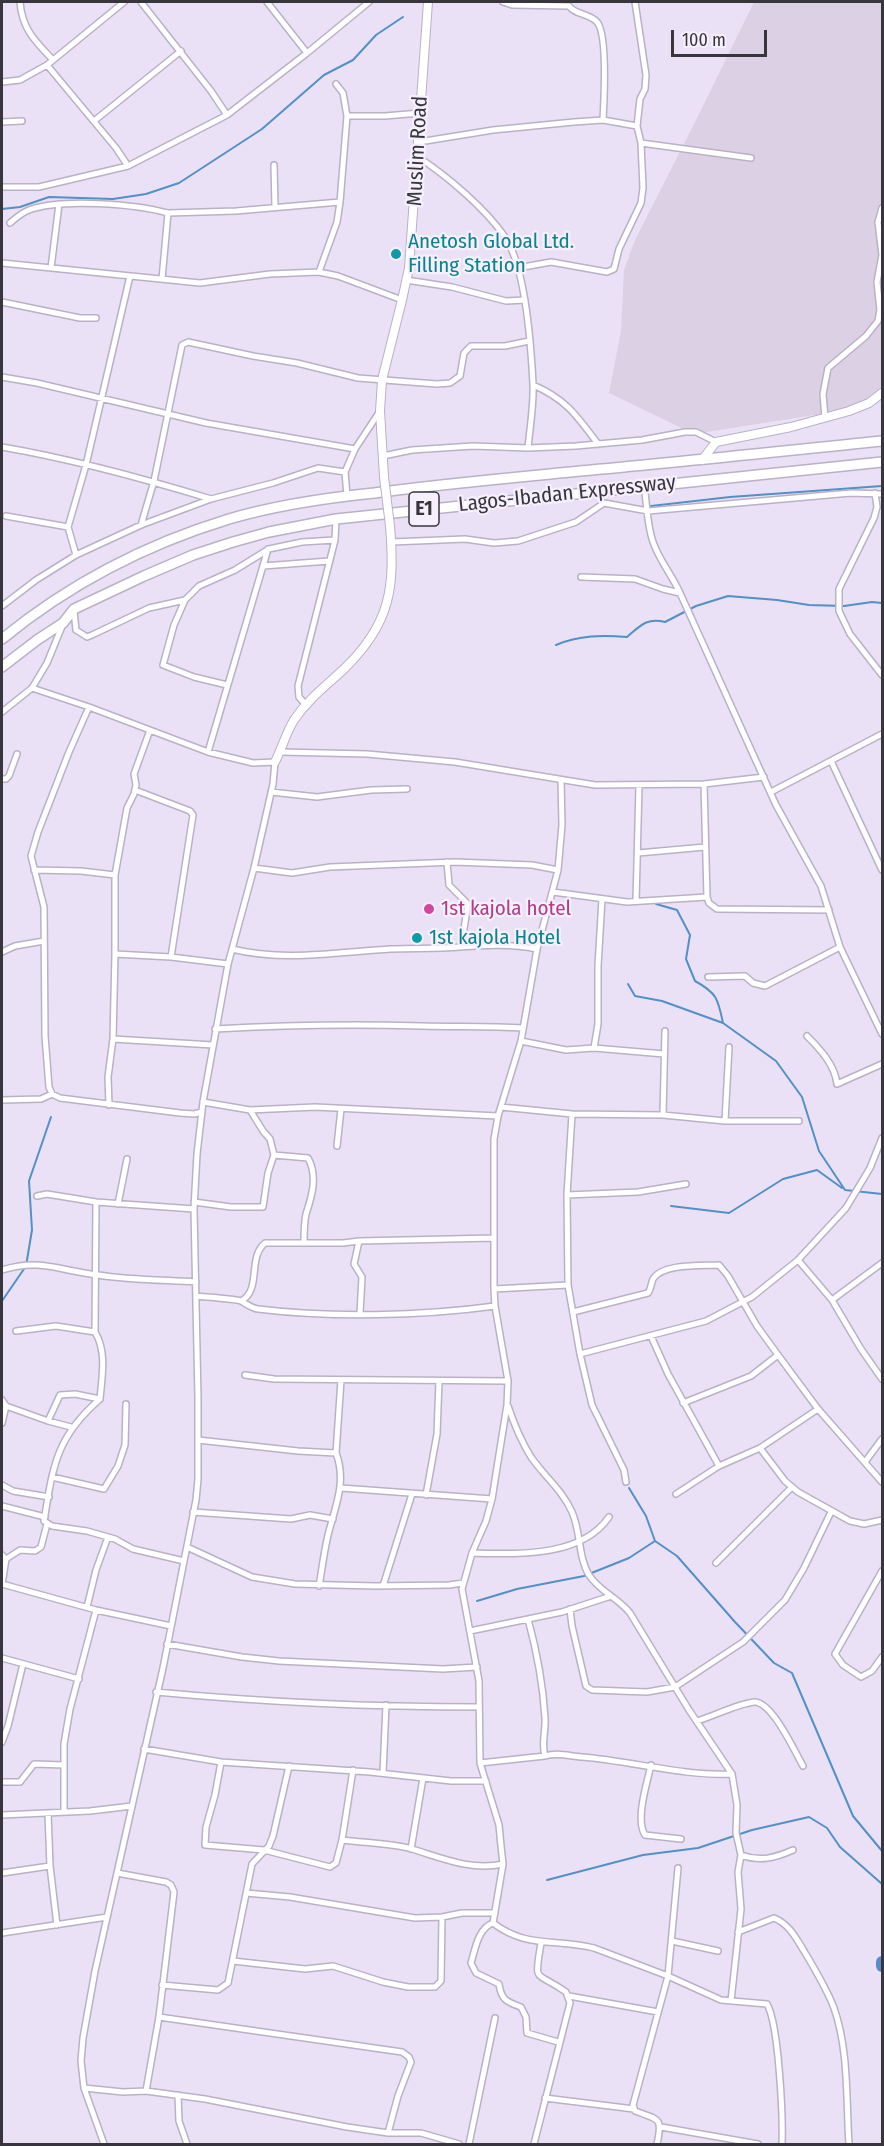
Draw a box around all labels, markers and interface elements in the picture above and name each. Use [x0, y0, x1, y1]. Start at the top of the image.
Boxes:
scale bar [674, 18, 770, 56]
text: 100 m [682, 29, 726, 51]
street label: Muslim Road [403, 95, 433, 207]
place label: Anetosh Global Ltd. Filling Station [408, 229, 574, 279]
marker: Anetosh Global Ltd. Filling Station [389, 247, 403, 261]
street label: Lagos-Ibadan Expressway [457, 470, 677, 518]
road number: E1 [409, 492, 439, 526]
place label: 1st kajola hotel [441, 896, 571, 922]
marker: 1st kajola hotel [422, 902, 436, 916]
place label: 1st kajola Hotel [429, 925, 561, 951]
marker: 1st kajola Hotel [410, 931, 424, 945]

